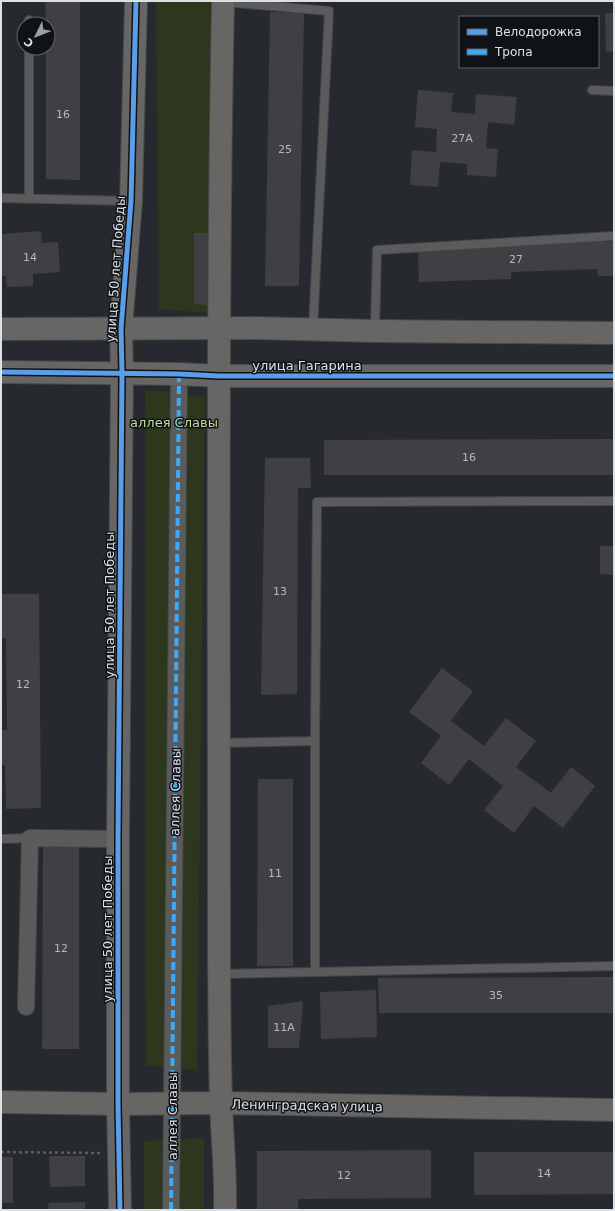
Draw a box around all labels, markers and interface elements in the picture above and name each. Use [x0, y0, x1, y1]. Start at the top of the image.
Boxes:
north arrow [16, 16, 56, 56]
legend [459, 16, 599, 68]
text: Велодорожка [495, 25, 582, 39]
text: С [22, 35, 37, 50]
text: Тропа [494, 45, 533, 59]
house number: 16 [56, 108, 70, 121]
house number: 27А [451, 132, 473, 145]
house number: 25 [278, 143, 292, 156]
street label: улица 50 лет Победы [103, 195, 128, 343]
house number: 14 [23, 251, 37, 264]
house number: 27 [509, 253, 523, 266]
street label: улица Гагарина [252, 358, 362, 373]
park label: аллея Славы [130, 415, 218, 430]
house number: 16 [462, 451, 476, 464]
street label: улица 50 лет Победы [102, 531, 117, 679]
house number: 13 [273, 585, 287, 598]
house number: 12 [16, 678, 30, 691]
street label: аллея Славы [167, 748, 184, 836]
street label: улица 50 лет Победы [100, 855, 115, 1003]
house number: 11 [268, 867, 282, 880]
house number: 12 [54, 942, 68, 955]
house number: 35 [489, 989, 503, 1002]
house number: 11А [273, 1021, 295, 1034]
street label: аллея Славы [165, 1072, 180, 1160]
street label: Ленинградская улица [231, 1097, 383, 1114]
house number: 14 [537, 1167, 551, 1180]
house number: 12 [337, 1169, 351, 1182]

